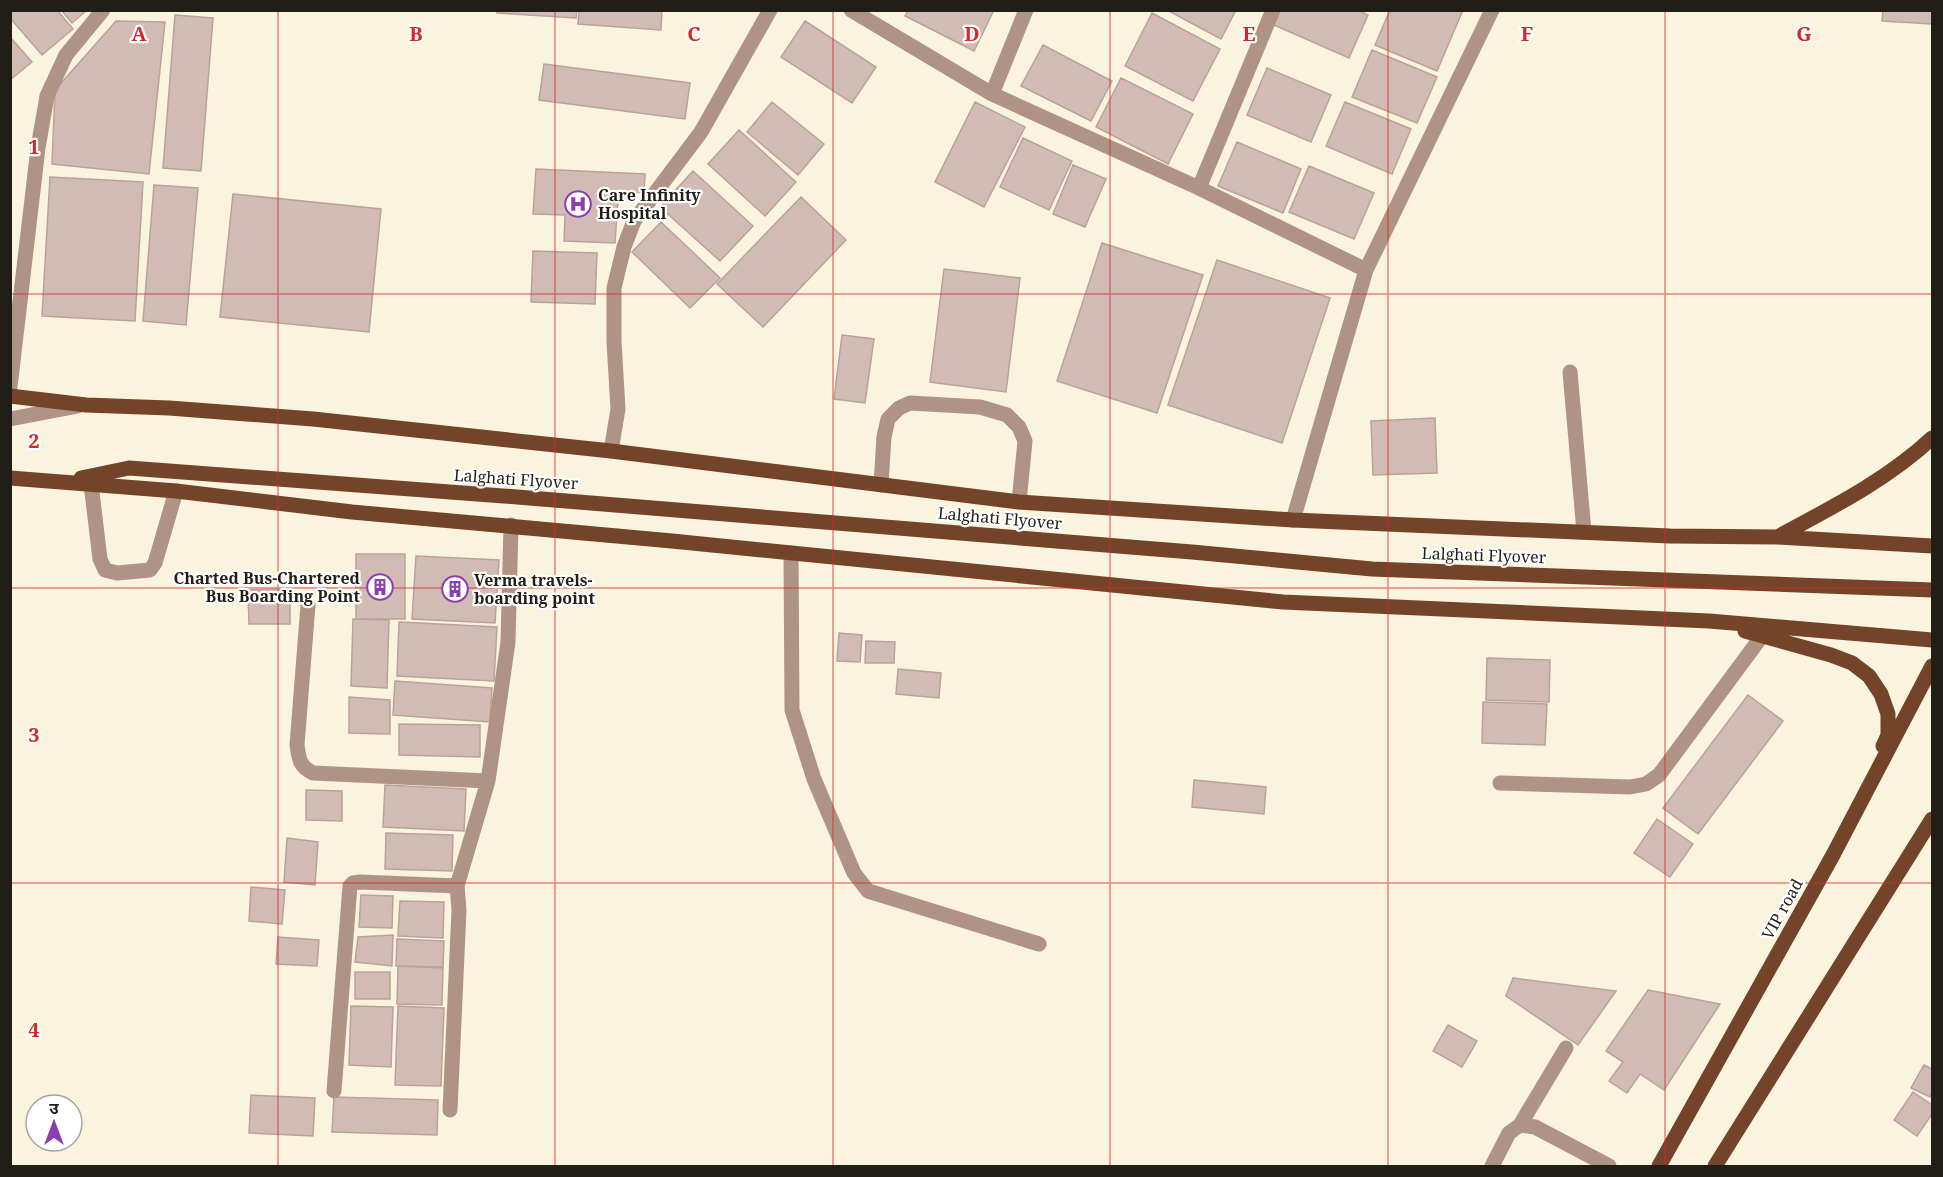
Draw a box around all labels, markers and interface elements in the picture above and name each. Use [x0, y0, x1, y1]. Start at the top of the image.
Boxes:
text: A [131, 20, 147, 47]
text: B [409, 20, 423, 47]
text: C [687, 20, 701, 47]
text: D [964, 20, 980, 47]
text: E [1242, 20, 1256, 47]
text: F [1521, 20, 1533, 47]
text: G [1796, 20, 1812, 47]
text: 1 [28, 133, 40, 160]
place label: Care Infinity Hospital [598, 184, 701, 224]
hospital icon: Care Infinity Hospital [563, 189, 593, 219]
text: 2 [28, 427, 40, 454]
street label: Lalghati Flyover [453, 464, 579, 494]
street label: Lalghati Flyover [937, 502, 1064, 534]
street label: Lalghati Flyover [1421, 542, 1547, 568]
place label: Charted Bus-Chartered Bus Boarding Point [174, 567, 361, 607]
place label: Verma travels- boarding point [474, 569, 595, 609]
building icon: Charted Bus-Chartered Bus Boarding Point [365, 572, 395, 602]
building icon: Verma travels- boarding point [440, 574, 470, 604]
text: 3 [28, 721, 40, 748]
street label: VIP road [1756, 875, 1808, 943]
text: 4 [28, 1016, 40, 1043]
north arrow [24, 1093, 84, 1153]
text: उ [49, 1097, 59, 1119]

